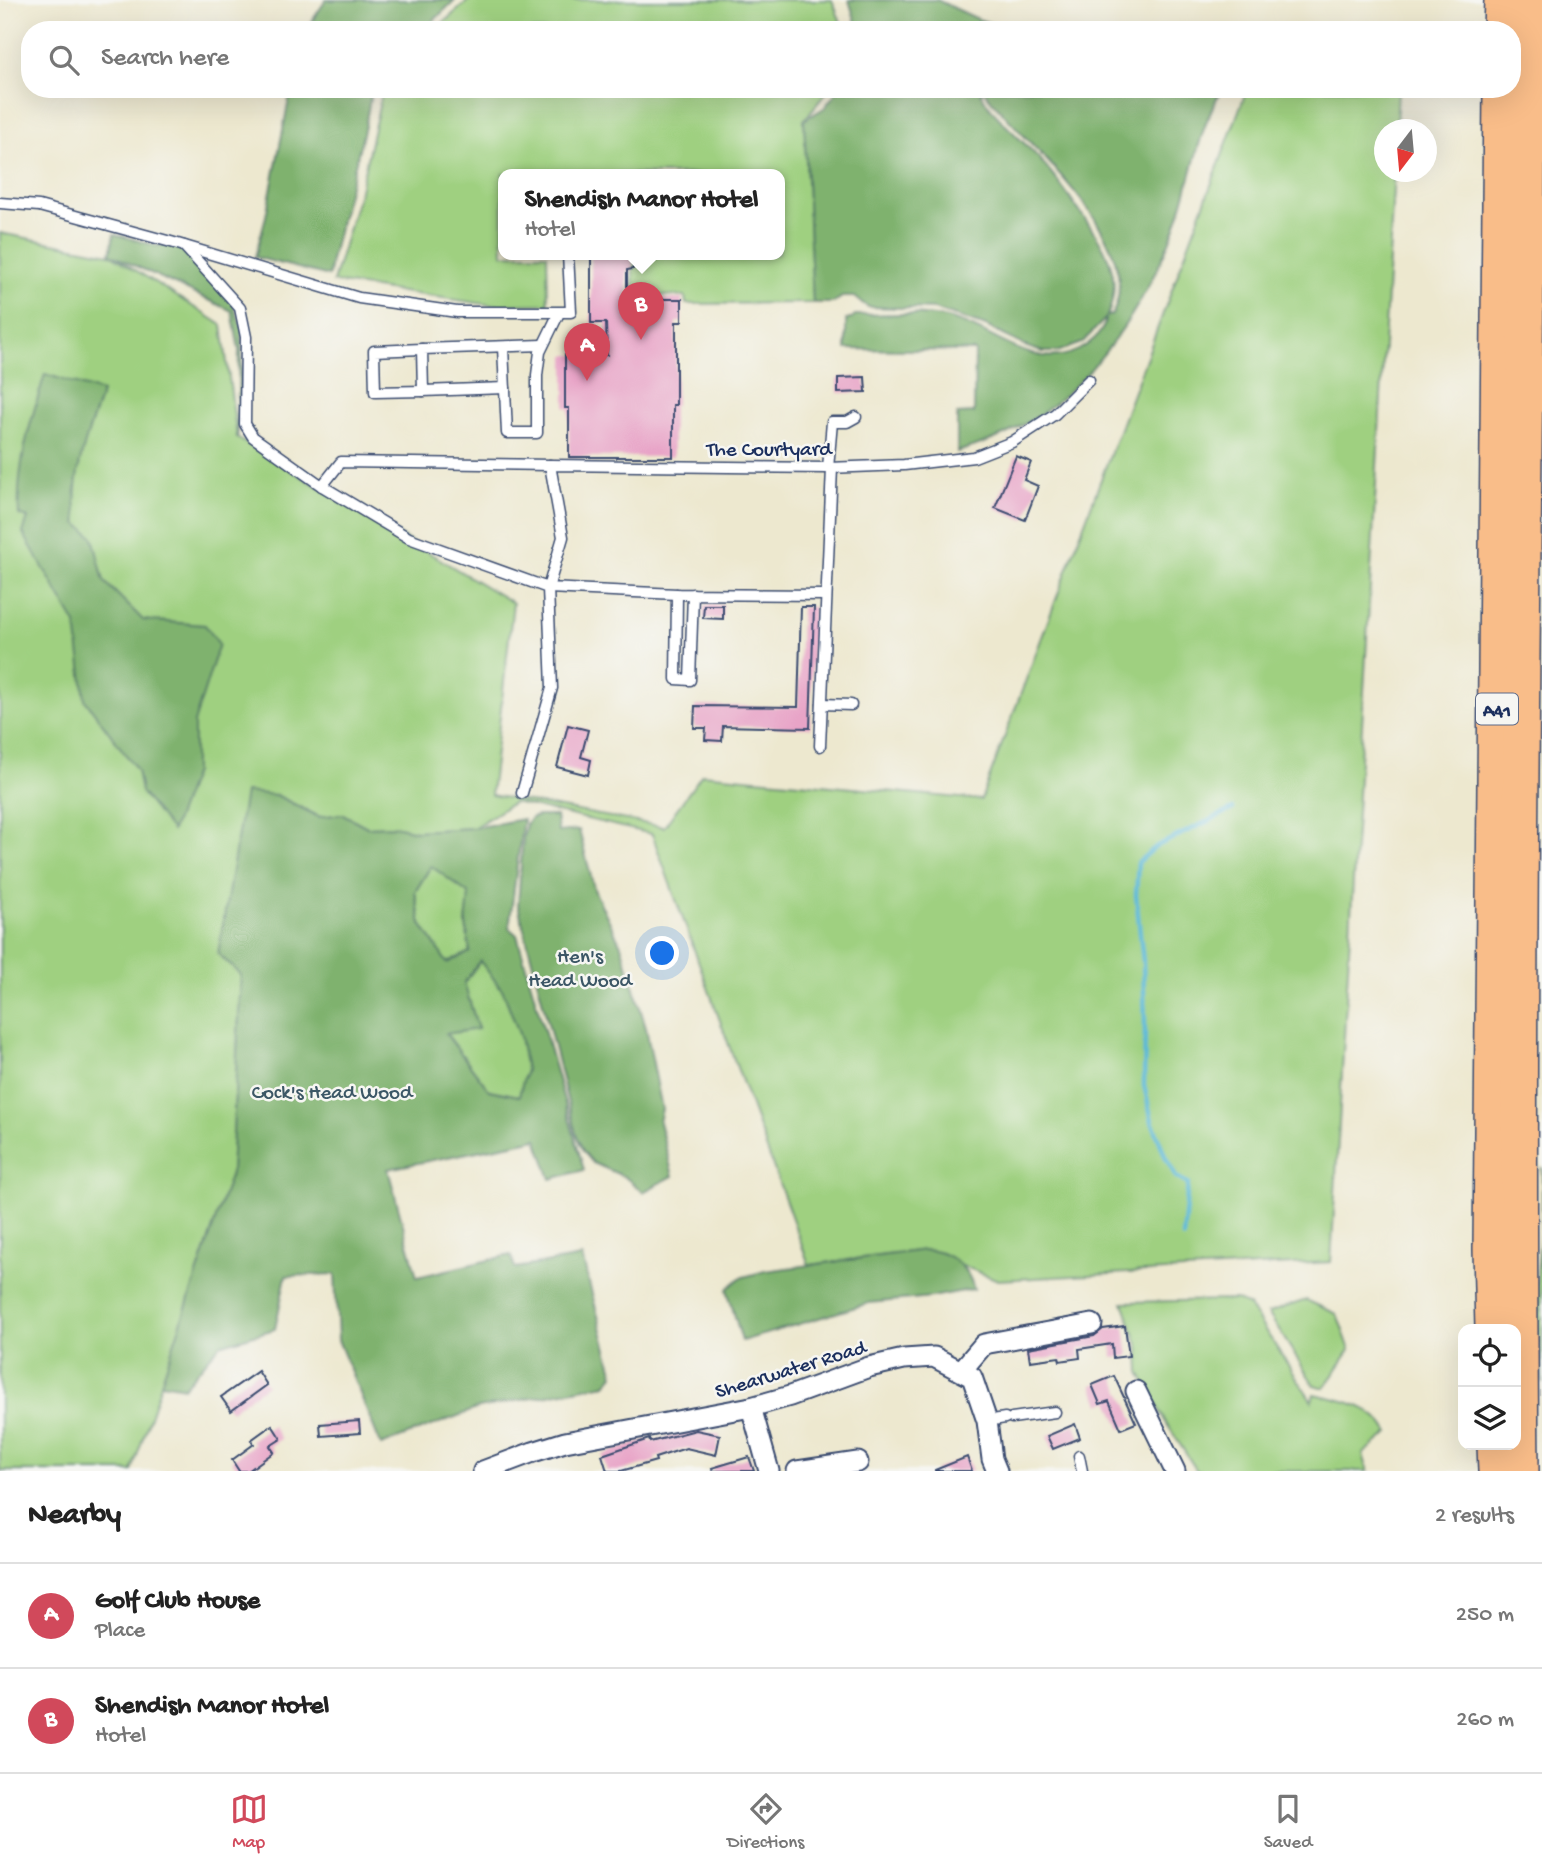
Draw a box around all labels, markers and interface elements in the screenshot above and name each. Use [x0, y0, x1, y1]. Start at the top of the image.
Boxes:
search box [21, 21, 1521, 98]
icon: search [45, 41, 83, 79]
text: Search here [101, 44, 229, 75]
north arrow [1374, 119, 1437, 182]
popup [498, 169, 785, 260]
text: Shendish Manor Hotel [524, 186, 759, 217]
text: Hotel [524, 217, 576, 244]
pin: B [618, 282, 664, 340]
pin: A [564, 323, 610, 381]
street label: The Courtyard [705, 439, 833, 464]
road number: A41 [1476, 694, 1518, 724]
your location [645, 936, 679, 970]
park label: Hen's Head Wood [528, 946, 634, 995]
park label: Cock's Head Wood [252, 1082, 414, 1107]
map controls [1458, 1324, 1521, 1450]
button: locate [1458, 1324, 1521, 1387]
street label: Shearwater Road [713, 1336, 871, 1406]
button: layers [1458, 1387, 1521, 1450]
text: Nearby [28, 1499, 121, 1534]
text: 2 results [1435, 1503, 1514, 1530]
text: Golf Club House [95, 1587, 260, 1618]
text: A [44, 1602, 58, 1629]
text: 250 m [1456, 1602, 1514, 1629]
text: Place [95, 1618, 145, 1645]
text: Shendish Manor Hotel [95, 1692, 329, 1723]
text: B [45, 1707, 57, 1734]
text: 260 m [1456, 1707, 1514, 1734]
text: Hotel [95, 1723, 146, 1750]
tab: Map [230, 1790, 268, 1855]
tab: Directions [727, 1790, 804, 1855]
tab: Saved [1264, 1790, 1312, 1855]

